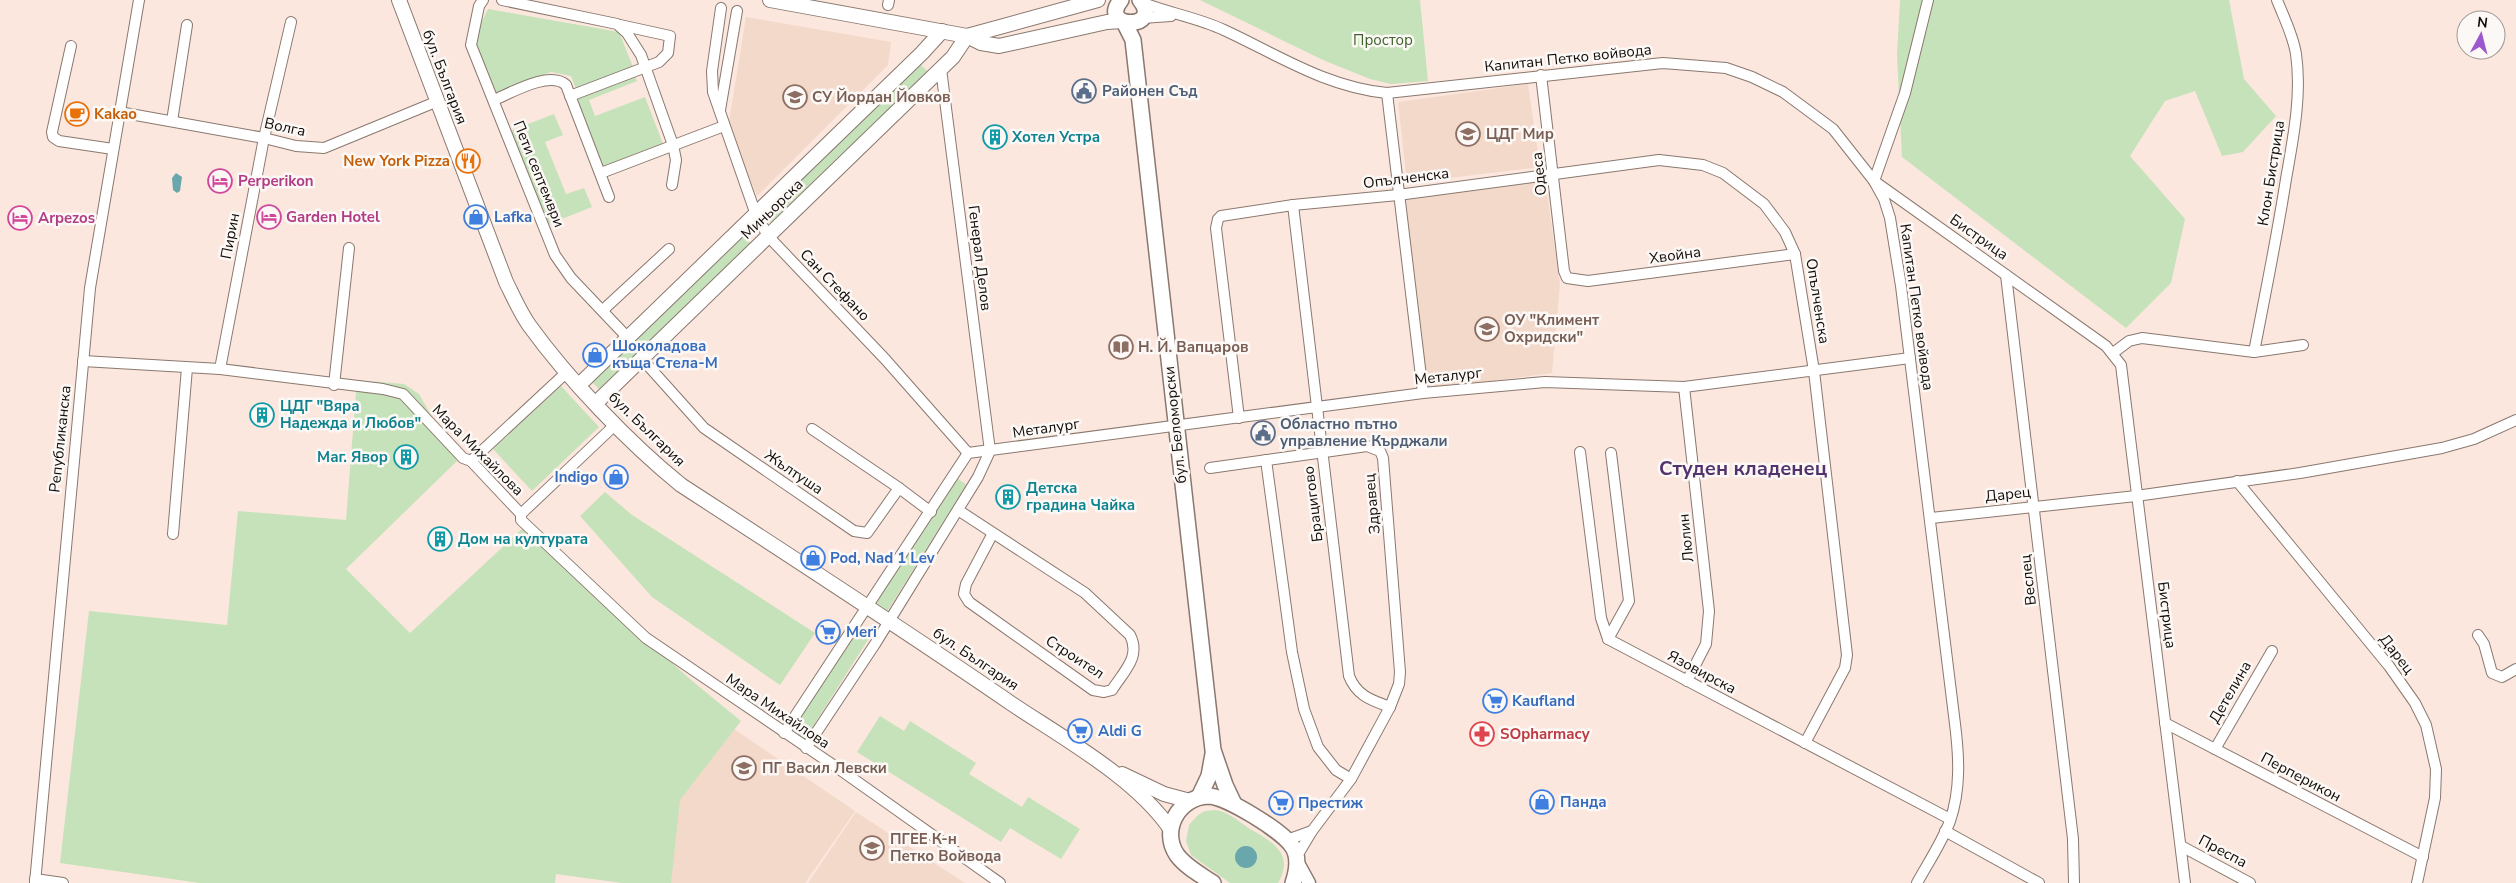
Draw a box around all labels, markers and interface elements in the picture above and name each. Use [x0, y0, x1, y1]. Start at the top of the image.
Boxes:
north arrow [2456, 10, 2506, 60]
text: N [2476, 13, 2489, 33]
street label: бул. България [418, 27, 472, 127]
park label: Простор [1353, 30, 1413, 50]
street label: Капитан Петко войвода [1483, 39, 1653, 77]
public building icon: Районен Съд [1071, 78, 1097, 104]
place label: Районен Съд [1102, 81, 1198, 101]
school or university icon: СУ Йордан Йовков [782, 84, 808, 110]
place label: СУ Йордан Йовков [812, 87, 951, 107]
cafe icon: Kakao [64, 101, 90, 127]
place label: Kakao [94, 104, 137, 124]
street label: Волга [263, 113, 307, 141]
street label: Пети септември [509, 118, 569, 230]
street label: Клон Бистрица [2253, 119, 2289, 227]
school or university icon: ЦДГ Мир [1455, 121, 1481, 147]
building icon: Хотел Устра [982, 124, 1008, 150]
place label: ЦДГ Мир [1486, 124, 1554, 144]
place label: Хотел Устра [1011, 127, 1100, 147]
restaurant icon: New York Pizza [455, 148, 481, 174]
place label: New York Pizza [343, 151, 450, 171]
street label: Одеса [1527, 151, 1551, 197]
street label: Опълченска [1362, 163, 1450, 193]
hotel icon: Perperikon [207, 168, 233, 194]
place label: Perperikon [238, 171, 314, 191]
street label: Миньорска [737, 174, 807, 244]
hotel icon: Garden Hotel [256, 204, 282, 230]
shop icon: Lafka [463, 204, 489, 230]
street label: Генерал Делов [964, 204, 996, 312]
hotel icon: Arpezos [7, 205, 33, 231]
place label: Garden Hotel [286, 207, 380, 227]
place label: Lafka [494, 207, 532, 227]
place label: Arpezos [38, 208, 95, 228]
street label: Бистрица [1946, 210, 2012, 264]
street label: Пирин [216, 211, 244, 261]
street label: Капитан Петко войвода [1895, 222, 1939, 392]
street label: Хвойна [1648, 241, 1702, 269]
street label: Сан Стефано [796, 245, 874, 325]
street label: Опълченска [1801, 257, 1835, 345]
place label: ОУ "Климент Охридски" [1504, 310, 1599, 347]
school or university icon: ОУ "Климент Охридски" [1474, 316, 1500, 342]
library icon: Н. Й. Вапцаров [1108, 334, 1134, 360]
place label: Шоколадова къща Стела-М [612, 336, 718, 373]
place label: Н. Й. Вапцаров [1138, 337, 1249, 357]
shop icon: Шоколадова къща Стела-М [582, 342, 608, 368]
street label: Металург [1413, 362, 1483, 389]
street label: бул. Беломорски [1159, 365, 1191, 485]
street label: Републиканска [44, 384, 76, 494]
street label: бул. България [604, 387, 690, 471]
place label: ЦДГ "Вяра Надежда и Любов" [280, 396, 421, 433]
street label: Мара Михайлова [428, 400, 528, 500]
building icon: ЦДГ "Вяра Надежда и Любов" [249, 402, 275, 428]
street label: Металург [1011, 413, 1081, 443]
place label: Областно пътно управление Кърджали [1280, 414, 1448, 451]
public building icon: Областно пътно управление Кърджали [1250, 420, 1276, 446]
building icon: Маг. Явор [393, 444, 419, 470]
street label: Жълтуша [761, 445, 827, 499]
place label: Маг. Явор [317, 447, 388, 467]
district label: Студен кладенец [1659, 455, 1828, 482]
shop icon: Indigo [603, 464, 629, 490]
street label: Брацигово [1298, 465, 1328, 543]
place label: Indigo [554, 467, 598, 487]
street label: Здравец [1359, 473, 1385, 535]
place label: Детска градина Чайка [1026, 478, 1135, 515]
street label: Дарец [1984, 482, 2032, 506]
building icon: Детска градина Чайка [995, 484, 1021, 510]
street label: Люлин [1674, 513, 1698, 563]
building icon: Дом на културата [427, 526, 453, 552]
place label: Дом на културата [458, 529, 588, 549]
shop icon: Pod, Nad 1 Lev [800, 545, 826, 571]
place label: Pod, Nad 1 Lev [830, 548, 935, 568]
street label: Веслец [2015, 553, 2041, 607]
street label: Бистрица [2153, 580, 2181, 650]
supermarket icon: Meri [815, 619, 841, 645]
place label: Meri [846, 622, 877, 642]
street label: бул. България [929, 623, 1023, 695]
street label: Дарец [2375, 630, 2419, 678]
street label: Строител [1042, 631, 1108, 683]
street label: Язовирска [1664, 646, 1740, 698]
street label: Детелина [2204, 657, 2256, 727]
street label: Мара Михайлова [722, 669, 834, 753]
supermarket icon: Kaufland [1482, 688, 1508, 714]
place label: Kaufland [1512, 691, 1575, 711]
supermarket icon: Aldi G [1067, 718, 1093, 744]
place label: Aldi G [1098, 721, 1142, 741]
pharmacy icon: SOpharmacy [1469, 721, 1495, 747]
place label: SOpharmacy [1500, 724, 1590, 744]
street label: Перперикон [2257, 747, 2345, 807]
school or university icon: ПГ Васил Левски [731, 755, 757, 781]
place label: ПГ Васил Левски [762, 758, 887, 778]
shop icon: Панда [1529, 789, 1555, 815]
supermarket icon: Престиж [1268, 790, 1294, 816]
place label: Панда [1560, 792, 1607, 812]
place label: Престиж [1298, 793, 1364, 813]
place label: ПГЕЕ К-н Петко Войвода [890, 829, 1002, 866]
street label: Преспа [2195, 830, 2251, 872]
school or university icon: ПГЕЕ К-н Петко Войвода [859, 835, 885, 861]

